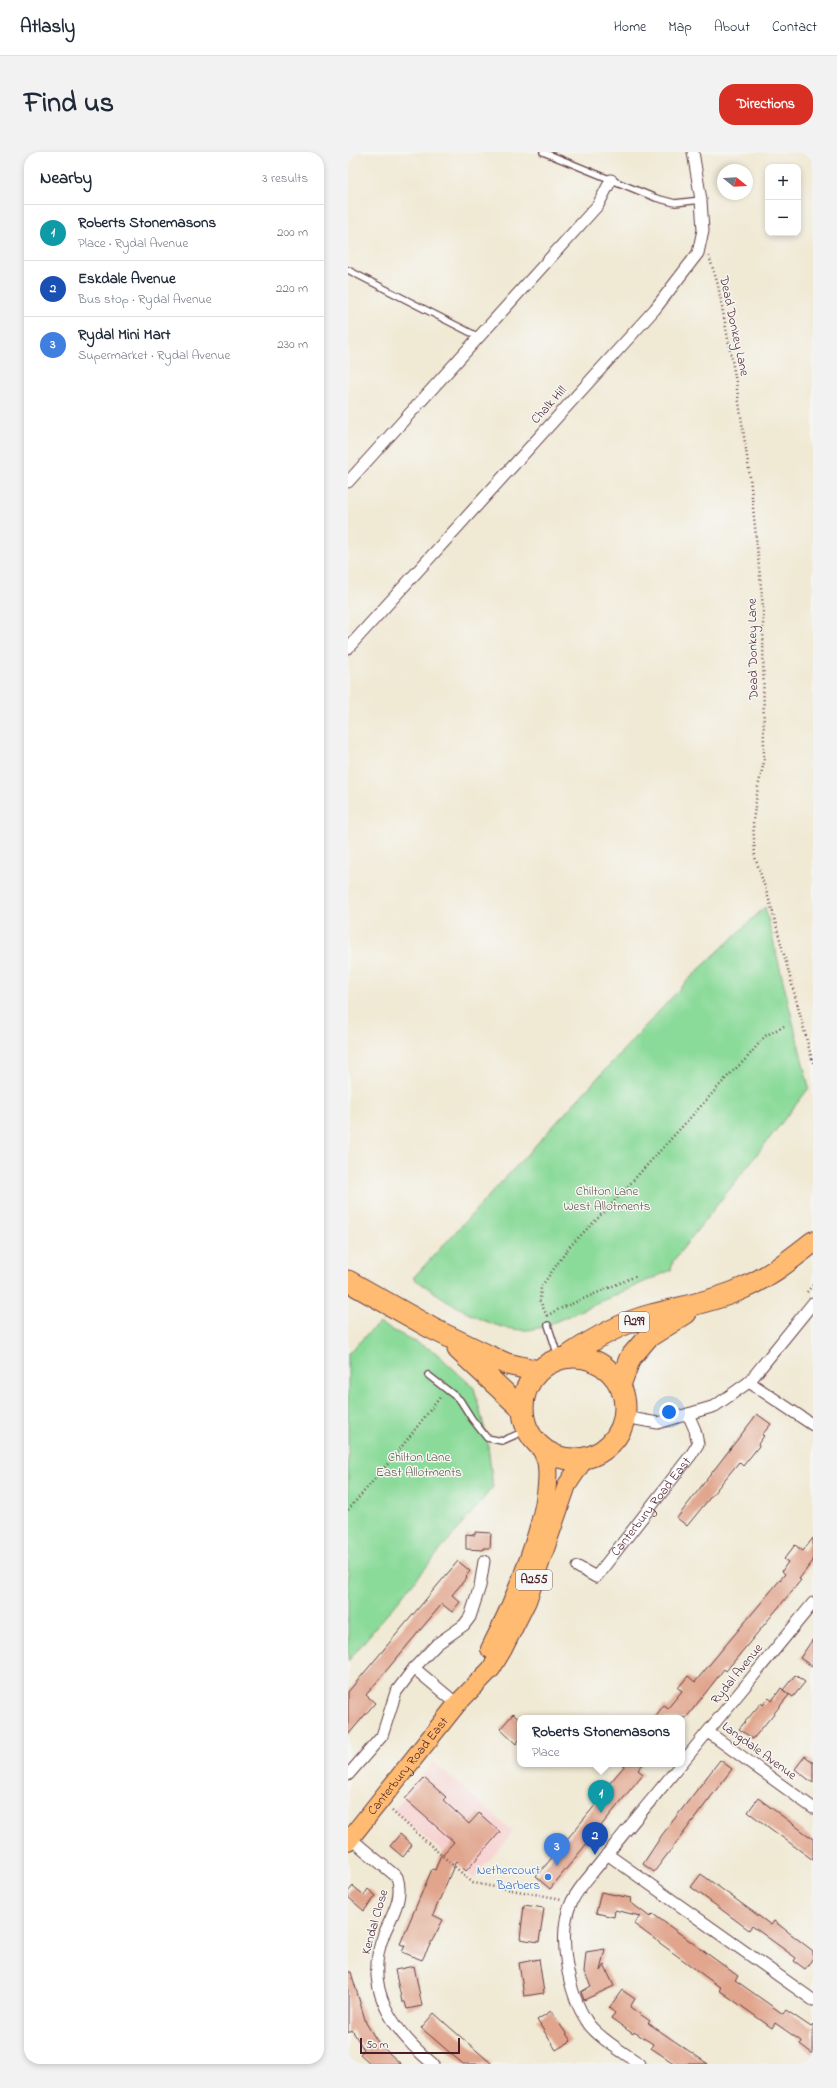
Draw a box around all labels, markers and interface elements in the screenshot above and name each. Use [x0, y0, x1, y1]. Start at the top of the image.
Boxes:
text: Atlasly [20, 14, 75, 41]
text: Home [614, 17, 646, 38]
text: Map [668, 17, 692, 38]
text: About [714, 17, 750, 38]
text: Contact [772, 17, 817, 38]
text: Find us [24, 84, 114, 125]
button: Directions [719, 84, 813, 125]
north arrow [717, 164, 753, 200]
map controls [765, 164, 801, 236]
button: + [765, 164, 801, 200]
text: Nearby [40, 166, 92, 191]
text: 3 results [262, 169, 308, 188]
button: − [765, 200, 801, 236]
text: Roberts Stonemasons [78, 212, 216, 234]
text: 1 [51, 223, 55, 242]
text: 200 m [277, 223, 308, 242]
text: Place · Rydal Avenue [78, 234, 188, 253]
text: Eskdale Avenue [78, 268, 176, 290]
street label: Dead Donkey Lane [713, 273, 754, 378]
text: 2 [50, 279, 56, 298]
text: 220 m [276, 279, 308, 298]
text: Bus stop · Rydal Avenue [78, 290, 212, 309]
text: Rydal Mini Mart [78, 324, 170, 346]
text: 3 [50, 335, 56, 354]
text: 230 m [277, 335, 308, 354]
text: Supermarket · Rydal Avenue [78, 346, 230, 365]
street label: Chalk Hill [527, 382, 571, 428]
street label: Dead Donkey Lane [743, 598, 764, 701]
park label: Chilton Lane West Allotments [564, 1182, 651, 1216]
road number: A299 [619, 1312, 649, 1332]
your location [659, 1402, 679, 1422]
park label: Chilton Lane East Allotments [376, 1448, 462, 1482]
street label: Canterbury Road East [606, 1452, 696, 1560]
road number: A255 [516, 1570, 552, 1590]
street label: Rydal Avenue [707, 1639, 768, 1709]
street label: Canterbury Road East [363, 1712, 453, 1819]
popup [517, 1715, 685, 1767]
street label: Langdale Avenue [717, 1717, 801, 1786]
text: Roberts Stonemasons [532, 1721, 670, 1743]
text: Place [532, 1743, 559, 1762]
pin: 1 [588, 1780, 614, 1813]
pin: 2 [582, 1822, 608, 1855]
pin: 3 [544, 1833, 570, 1866]
place label: Nethercourt Barbers [477, 1861, 541, 1895]
marker: Nethercourt Barbers [543, 1872, 553, 1882]
street label: Kendal Close [357, 1887, 393, 1957]
scale bar [360, 2036, 460, 2055]
text: 50 m [366, 2037, 388, 2053]

